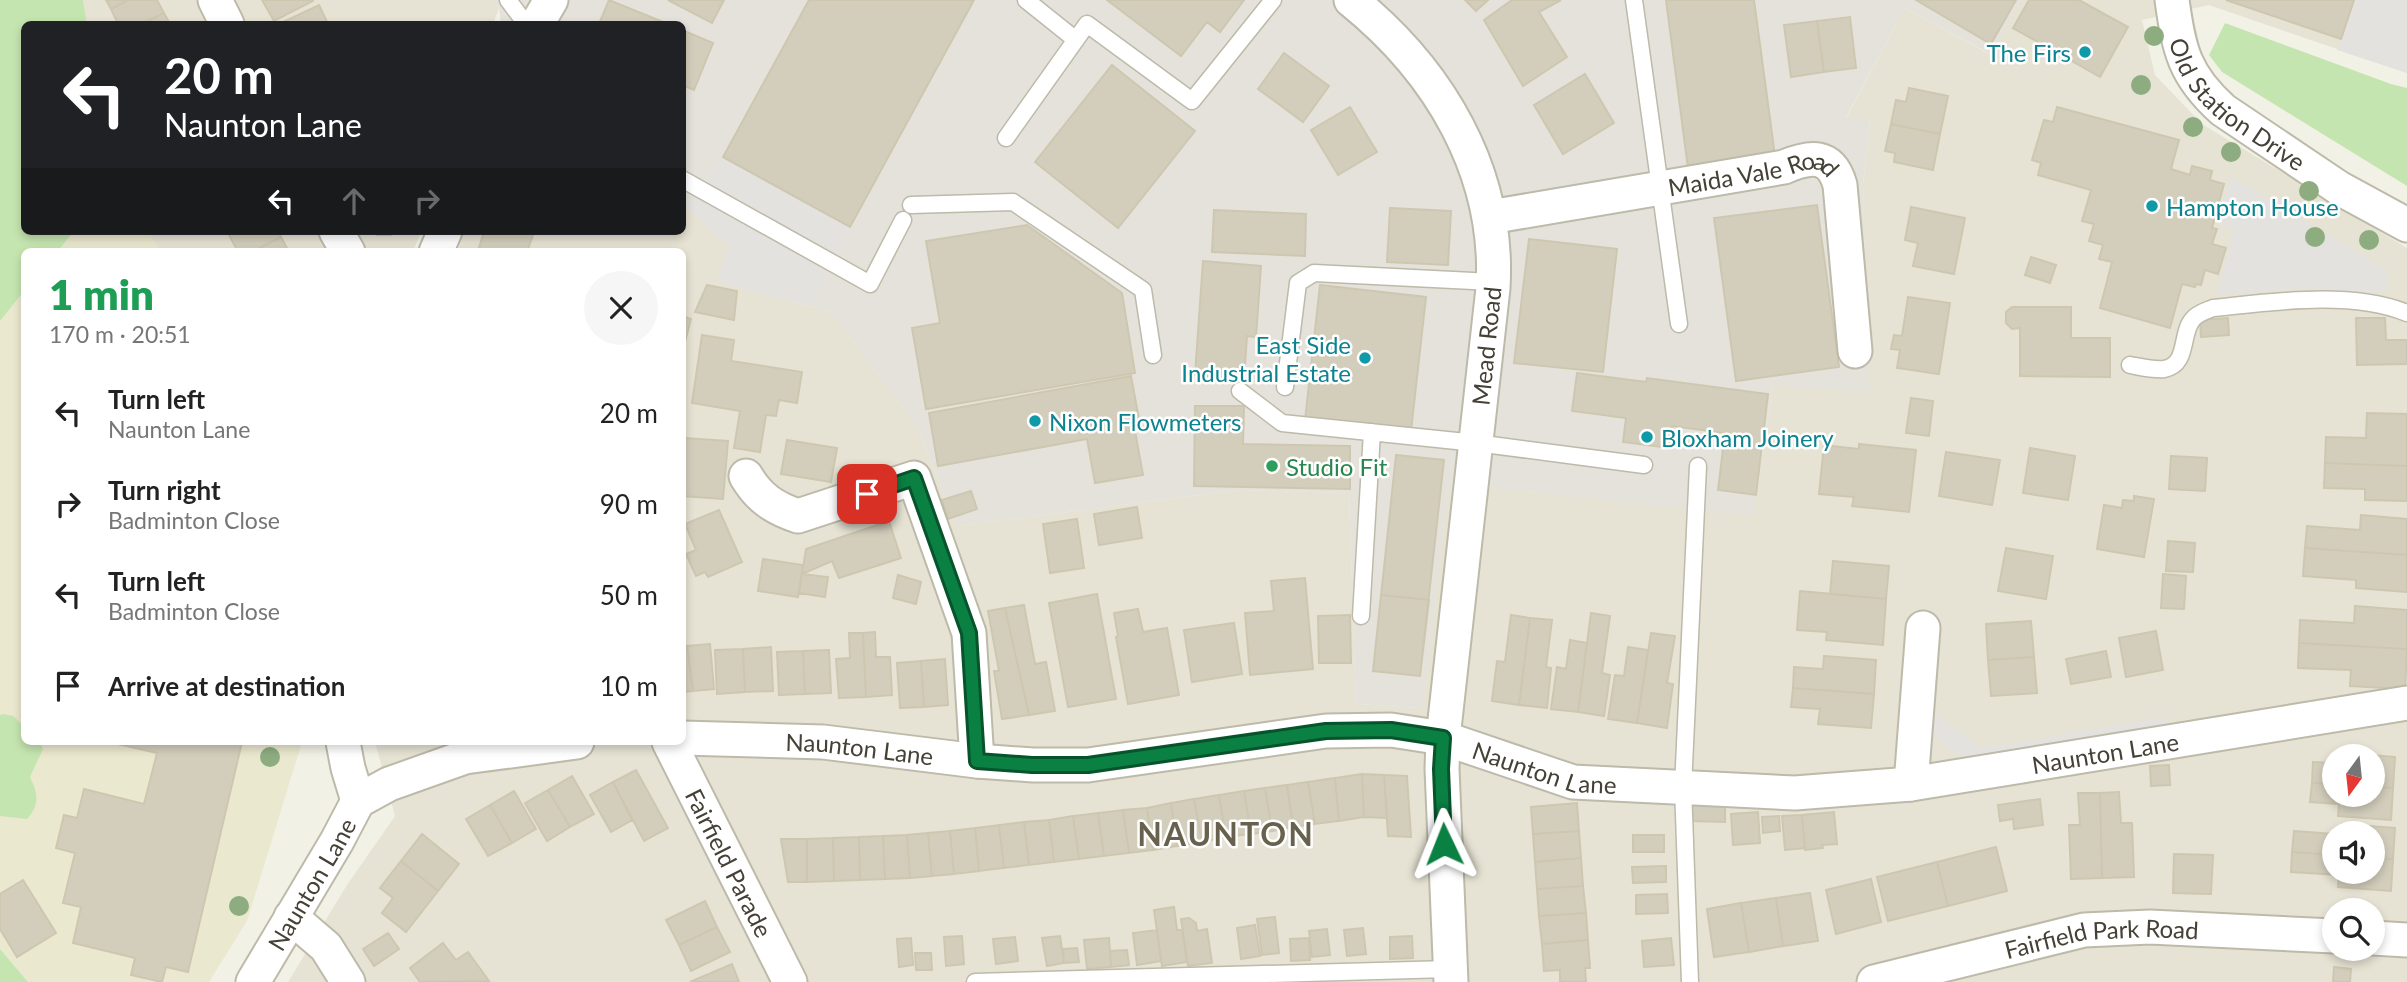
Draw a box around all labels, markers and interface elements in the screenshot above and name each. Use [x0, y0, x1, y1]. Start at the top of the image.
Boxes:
street label: Old Station Drive [2164, 34, 2311, 176]
place label: The Firs [1986, 38, 2071, 67]
marker: The Firs [2077, 44, 2093, 60]
text: 20 m [164, 46, 274, 104]
icon: left [49, 49, 140, 140]
text: Naunton Lane [164, 105, 362, 144]
street label: Maida Vale Road [1666, 144, 1846, 201]
icon: left [262, 182, 300, 220]
icon: ahead [335, 182, 373, 220]
icon: right [408, 182, 446, 220]
place label: Hampton House [2166, 192, 2339, 221]
marker: Hampton House [2144, 198, 2160, 214]
text: 1 min [49, 269, 154, 319]
button: close [584, 271, 658, 345]
street label: Mead Road [1465, 285, 1507, 407]
text: 170 m · 20:51 [49, 320, 191, 348]
place label: East Side Industrial Estate [1181, 330, 1351, 387]
marker: East Side Industrial Estate [1357, 350, 1373, 366]
text: Turn left [108, 383, 205, 415]
icon: left [49, 394, 87, 432]
text: 20 m [600, 397, 658, 429]
place label: Nixon Flowmeters [1049, 407, 1241, 436]
marker: Nixon Flowmeters [1027, 413, 1043, 429]
text: Naunton Lane [108, 415, 250, 443]
place label: Bloxham Joinery [1661, 423, 1834, 452]
marker: Bloxham Joinery [1639, 429, 1655, 445]
place label: Studio Fit [1286, 452, 1388, 481]
marker: Studio Fit [1264, 458, 1280, 474]
pin [837, 464, 897, 524]
text: Turn right [108, 474, 221, 506]
icon: arrive [848, 475, 886, 513]
icon: right [49, 485, 87, 523]
text: 90 m [600, 488, 658, 520]
text: Badminton Close [108, 506, 280, 534]
text: Turn left [108, 565, 205, 597]
icon: left [49, 576, 87, 614]
text: 50 m [600, 579, 658, 611]
text: Badminton Close [108, 597, 280, 625]
icon: arrive [49, 667, 87, 705]
text: Arrive at destination [108, 670, 345, 702]
text: 10 m [600, 670, 658, 702]
street label: Naunton Lane [785, 726, 935, 770]
street label: Naunton Lane [2029, 726, 2181, 779]
street label: Naunton Lane [1469, 735, 1617, 799]
north arrow [2322, 744, 2385, 807]
map controls [2322, 744, 2385, 961]
street label: Fairfield Parade [680, 783, 779, 942]
position arrow [1407, 807, 1481, 881]
street label: Naunton Lane [261, 813, 361, 955]
district label: NAUNTON [1137, 814, 1315, 853]
button: sound [2322, 821, 2385, 884]
button: search [2322, 898, 2385, 961]
street label: Fairfield Park Road [2001, 912, 2199, 964]

